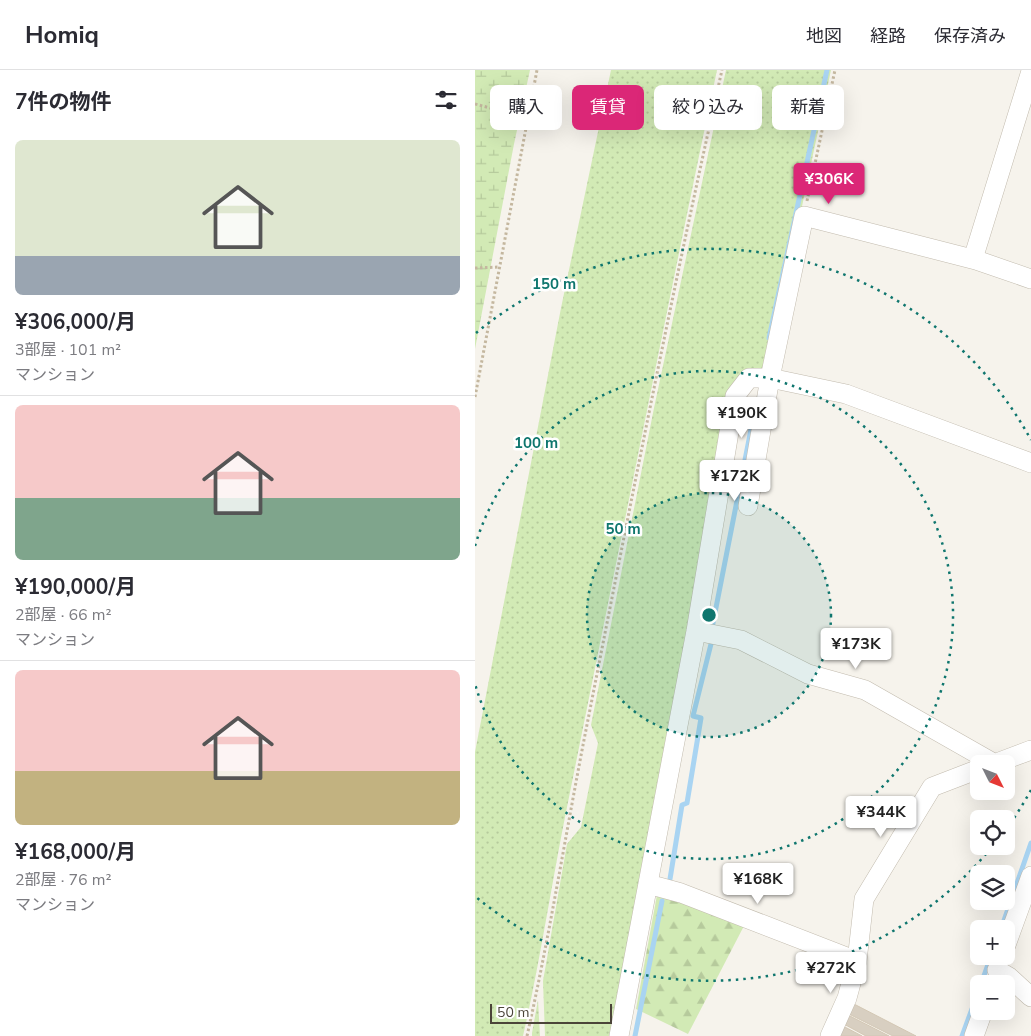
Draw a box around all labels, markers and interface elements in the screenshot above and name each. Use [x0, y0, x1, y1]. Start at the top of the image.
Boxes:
text: Homiq [25, 19, 99, 51]
text: 地図 [806, 24, 842, 48]
text: 経路 [870, 24, 906, 48]
text: 保存済み [934, 24, 1006, 48]
chip: 購入 [490, 85, 562, 130]
chip: 賃貸 [572, 85, 644, 130]
chip: 絞り込み [654, 85, 762, 130]
chip: 新着 [772, 85, 844, 130]
icon: filters [432, 86, 460, 114]
text: 7件の物件 [15, 88, 112, 116]
pin: ¥306K [794, 162, 864, 205]
text: ¥306K [804, 168, 854, 190]
icon: home [193, 172, 283, 262]
text: 150 m [532, 274, 576, 294]
text: ¥306,000/月 [15, 308, 136, 336]
text: 3部屋 · 101 m² [15, 339, 121, 361]
text: マンション [15, 364, 95, 386]
pin: ¥190K [707, 396, 777, 439]
text: ¥190K [717, 402, 767, 424]
text: 100 m [514, 433, 558, 453]
icon: home [193, 438, 283, 528]
pin: ¥172K [700, 460, 770, 502]
text: ¥172K [710, 465, 760, 487]
text: 50 m [605, 519, 641, 539]
text: ¥190,000/月 [15, 573, 136, 601]
text: 2部屋 · 66 m² [15, 604, 112, 626]
centre of rings [700, 606, 718, 624]
pin: ¥173K [821, 628, 891, 670]
text: マンション [15, 629, 95, 651]
text: ¥173K [831, 633, 881, 655]
icon: home [193, 703, 283, 793]
north arrow [970, 755, 1015, 800]
map controls [970, 755, 1015, 1020]
pin: ¥344K [846, 796, 916, 838]
text: ¥344K [856, 801, 906, 823]
button: locate [970, 810, 1015, 855]
text: ¥168,000/月 [15, 838, 136, 866]
pin: ¥168K [723, 862, 793, 905]
button: layers [970, 865, 1015, 910]
text: ¥168K [733, 868, 783, 890]
text: 2部屋 · 76 m² [15, 869, 112, 891]
text: マンション [15, 894, 95, 916]
button: + [970, 920, 1015, 965]
pin: ¥272K [796, 952, 866, 994]
text: ¥272K [806, 957, 856, 979]
button: − [970, 975, 1015, 1020]
scale bar [490, 1001, 613, 1024]
text: 50 m [497, 1003, 529, 1022]

